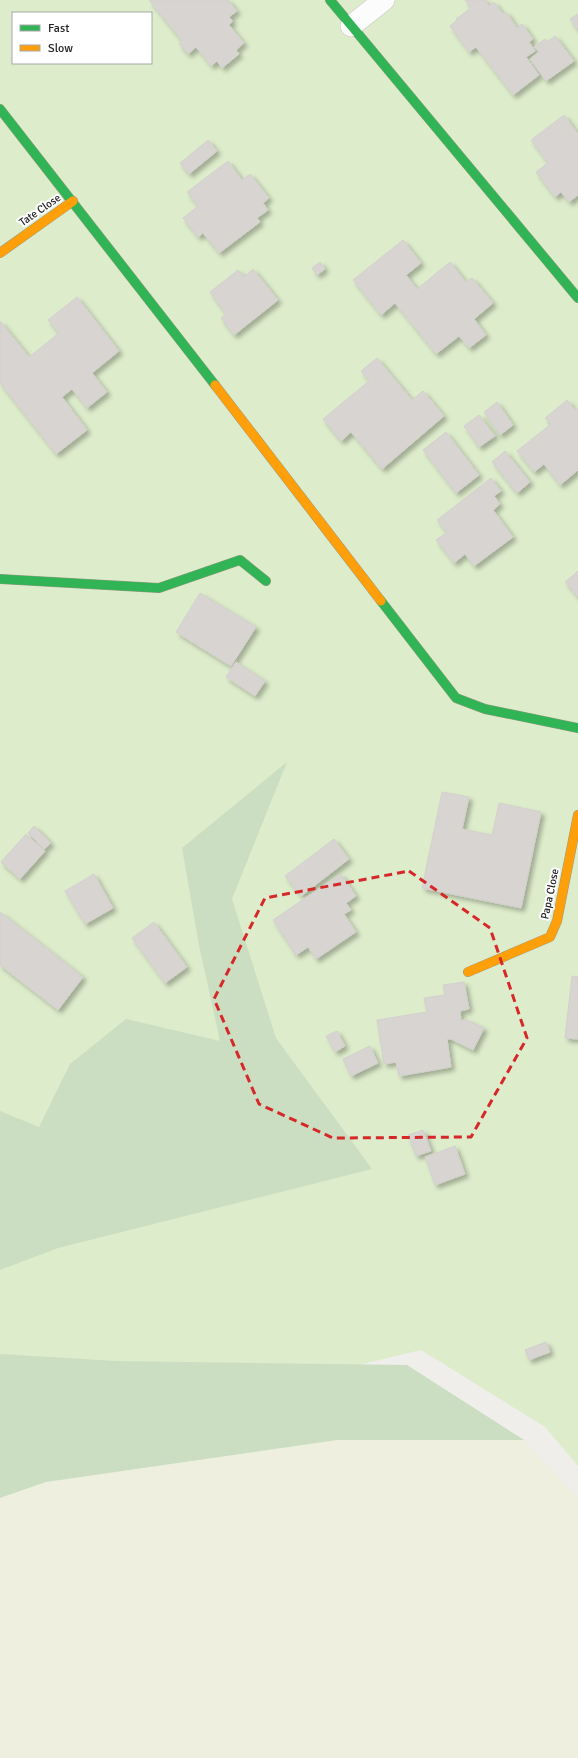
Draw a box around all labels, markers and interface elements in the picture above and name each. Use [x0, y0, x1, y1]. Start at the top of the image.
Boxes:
legend [12, 12, 152, 64]
text: Fast [48, 21, 69, 36]
text: Slow [48, 41, 73, 56]
street label: Tate Close [17, 191, 63, 229]
street label: Papa Close [538, 868, 562, 920]

